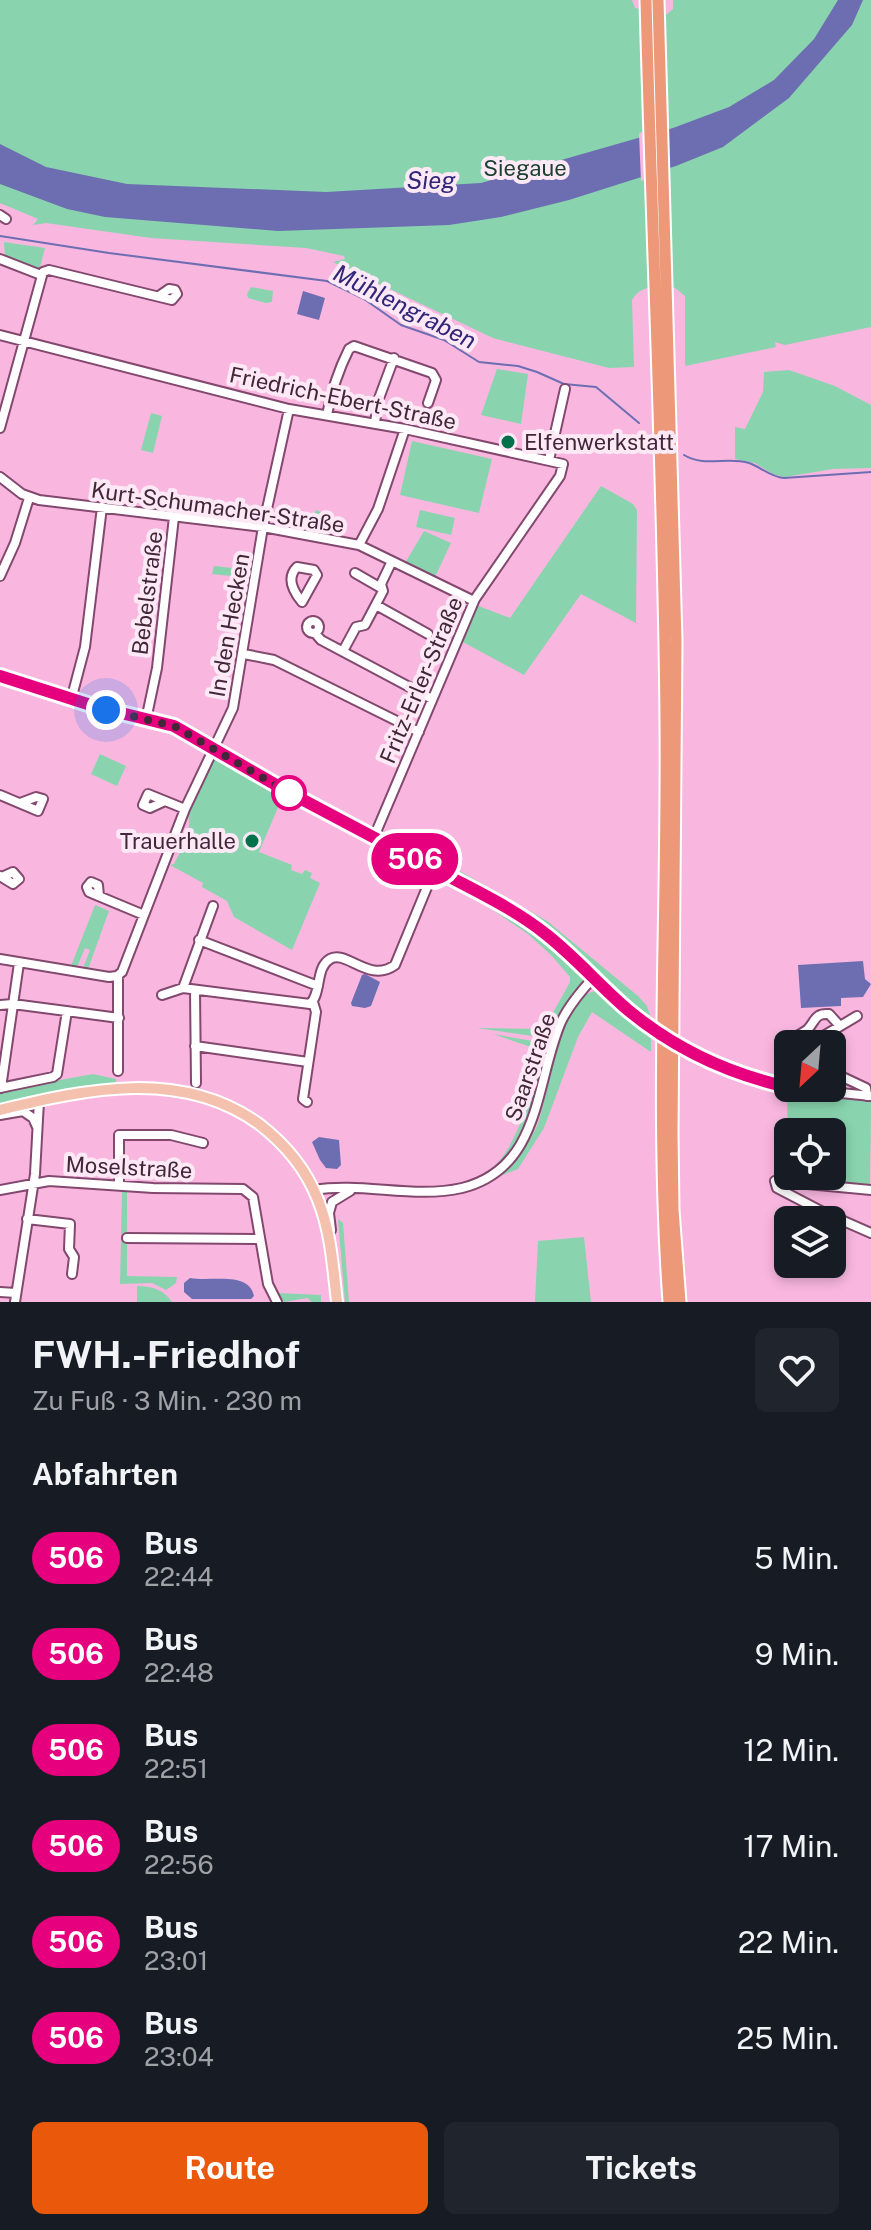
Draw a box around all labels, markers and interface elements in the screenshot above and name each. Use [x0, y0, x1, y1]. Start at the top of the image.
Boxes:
park label: Siegaue [483, 155, 567, 181]
water label: Sieg [407, 166, 456, 194]
water label: Mühlengraben [329, 258, 481, 354]
street label: Friedrich-Ebert-Straße [227, 361, 459, 435]
place label: Elfenwerkstatt [524, 429, 674, 455]
marker: Elfenwerkstatt [499, 433, 517, 451]
street label: Kurt-Schumacher-Straße [90, 476, 346, 538]
street label: Bebelstraße [127, 530, 167, 656]
street label: In den Hecken [204, 551, 254, 699]
street label: Fritz-Erler-Straße [374, 593, 468, 767]
your location [86, 690, 126, 730]
unlabelled marker [272, 776, 306, 810]
place label: Trauerhalle [120, 828, 236, 854]
marker: Trauerhalle [243, 832, 261, 850]
line badge: 506 [369, 833, 461, 885]
text: 506 [387, 842, 443, 875]
street label: Saarstraße [499, 1009, 561, 1125]
north arrow [774, 1030, 846, 1102]
map controls [774, 1030, 846, 1278]
button: locate [774, 1118, 846, 1190]
street label: Moselstraße [65, 1151, 193, 1183]
button: layers [774, 1206, 846, 1278]
button: heart [755, 1328, 839, 1412]
text: FWH.-Friedhof [32, 1332, 300, 1377]
text: Zu Fuß · 3 Min. · 230 m [32, 1385, 302, 1416]
text: Abfahrten [32, 1456, 178, 1492]
text: Bus [144, 1525, 198, 1561]
text: 5 Min. [754, 1540, 839, 1576]
text: 506 [48, 1541, 104, 1574]
text: 22:44 [144, 1561, 213, 1592]
text: Bus [144, 1621, 198, 1657]
text: 9 Min. [755, 1636, 839, 1672]
text: 506 [48, 1637, 104, 1670]
text: 22:48 [144, 1657, 214, 1688]
text: Bus [144, 1717, 198, 1753]
text: 12 Min. [743, 1732, 839, 1768]
text: 506 [48, 1733, 104, 1766]
text: 22:51 [144, 1753, 208, 1784]
text: Bus [144, 1813, 198, 1849]
text: 17 Min. [743, 1828, 839, 1864]
text: 506 [48, 1829, 104, 1862]
text: 22:56 [144, 1849, 214, 1880]
text: Bus [144, 1909, 198, 1945]
text: 22 Min. [738, 1924, 839, 1960]
text: 506 [48, 1925, 104, 1958]
text: 23:01 [144, 1945, 208, 1976]
text: Bus [144, 2005, 198, 2041]
text: 25 Min. [736, 2020, 839, 2056]
text: 506 [48, 2021, 104, 2054]
text: 23:04 [144, 2041, 214, 2072]
button: Route [32, 2122, 428, 2214]
button: Tickets [444, 2122, 839, 2214]

